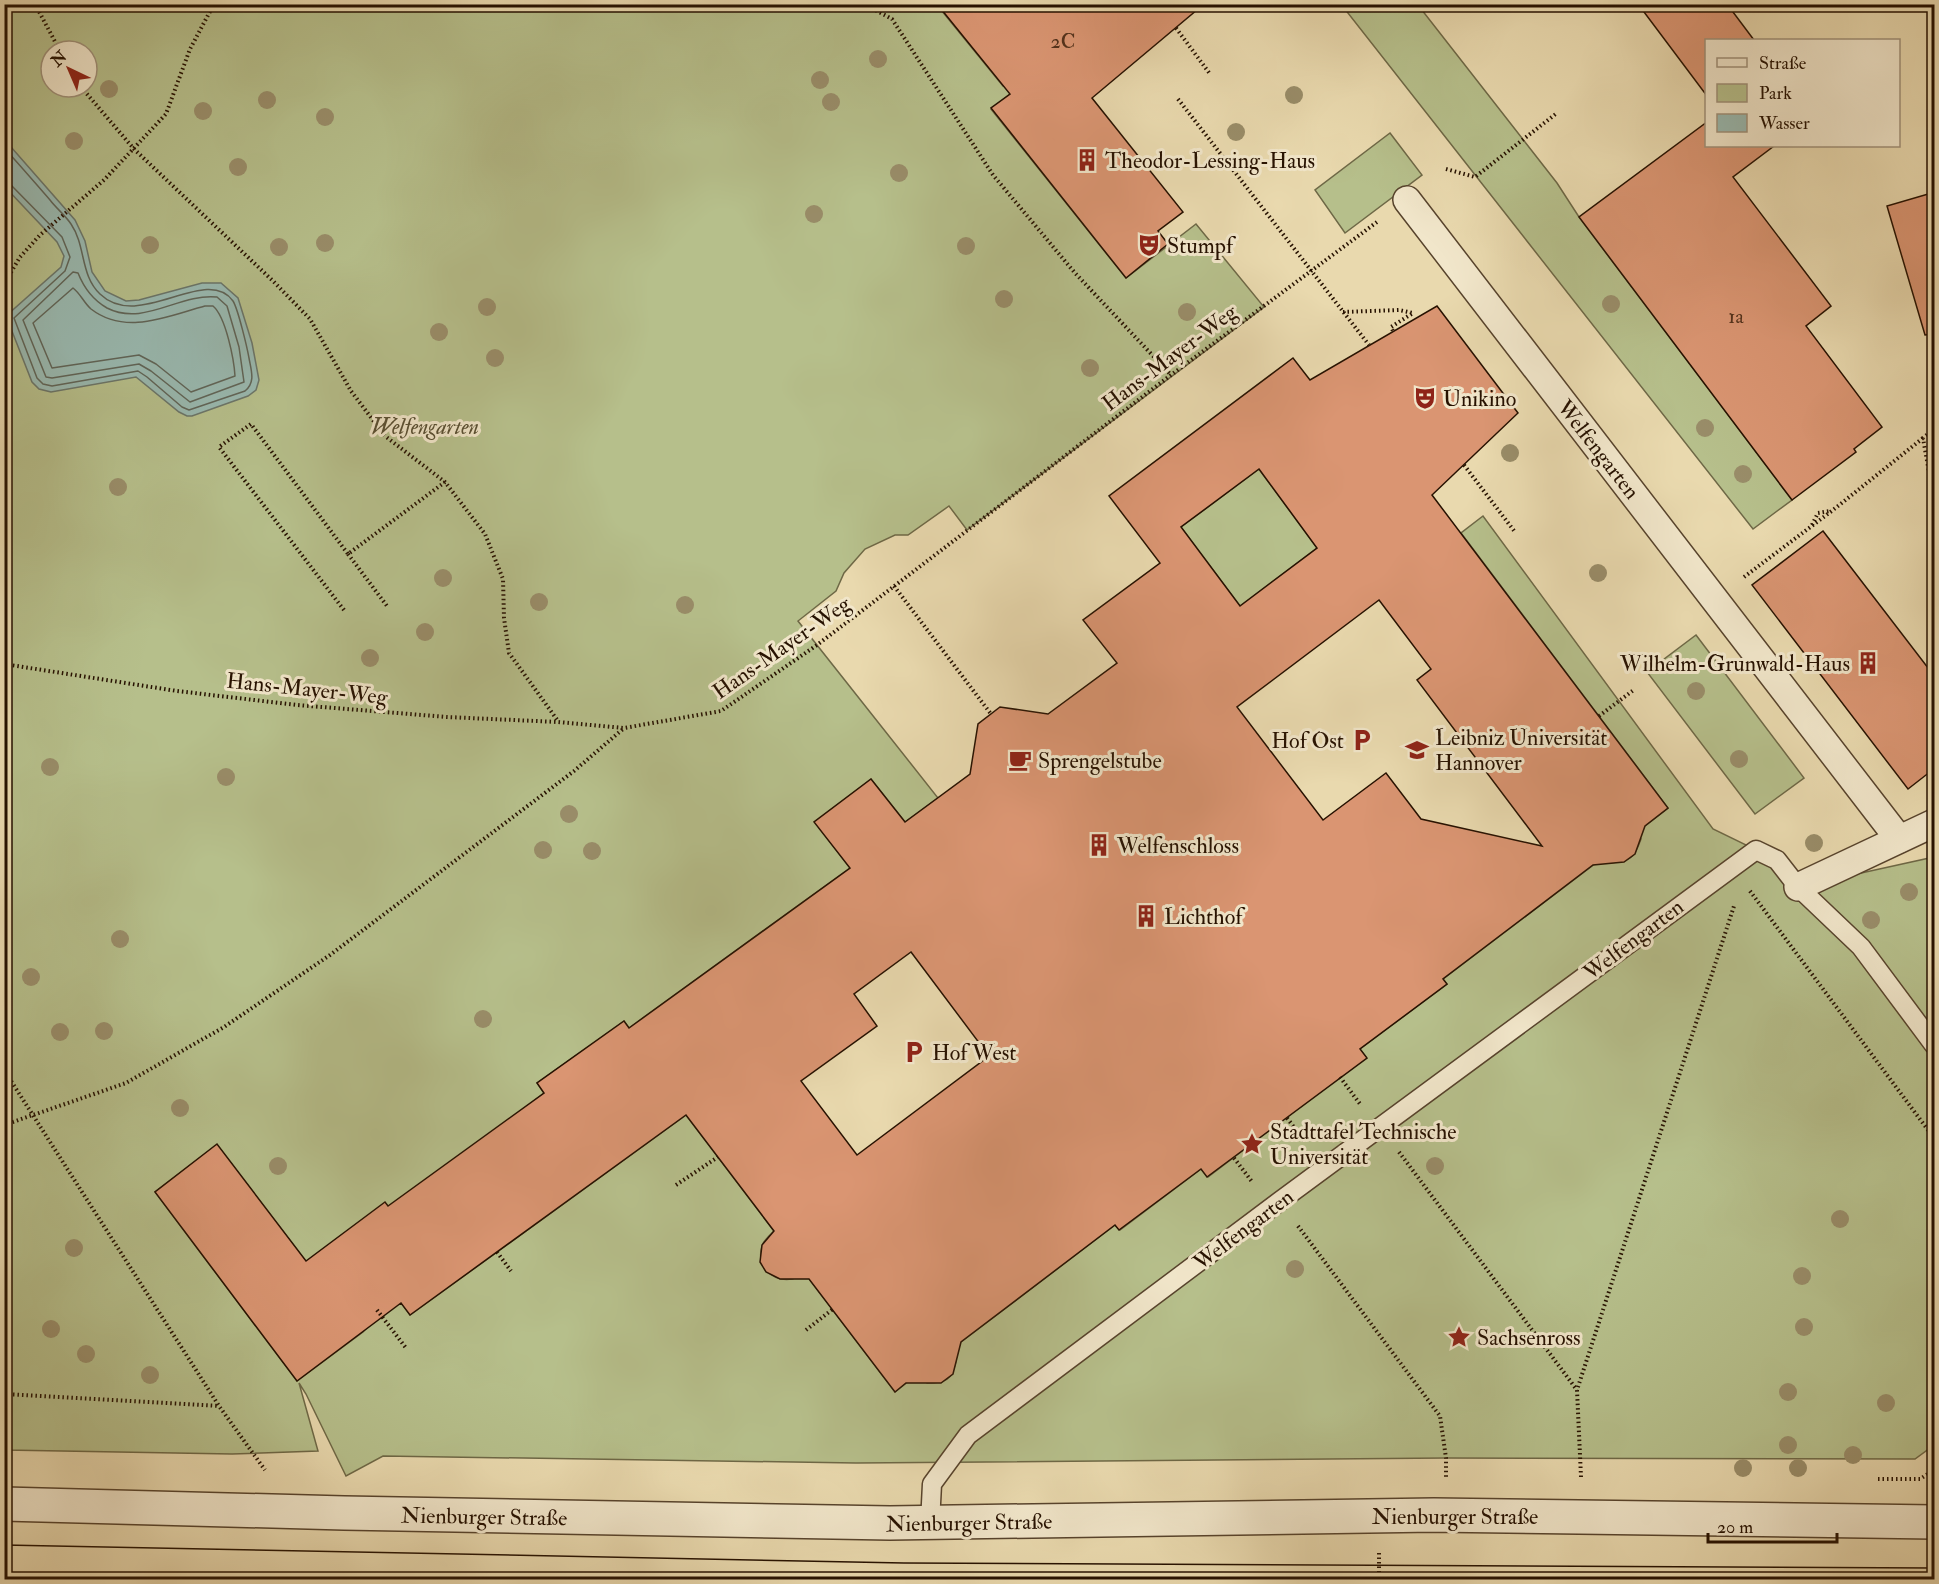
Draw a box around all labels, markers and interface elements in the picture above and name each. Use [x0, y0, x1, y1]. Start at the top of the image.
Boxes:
house number: 2C [1051, 29, 1075, 54]
north arrow [39, 39, 99, 99]
legend [1705, 39, 1900, 147]
text: N [46, 46, 72, 72]
text: Straße [1759, 52, 1807, 75]
text: Park [1759, 82, 1792, 105]
text: Wasser [1758, 112, 1810, 135]
building icon: Theodor-Lessing-Haus [1074, 147, 1100, 173]
place label: Theodor-Lessing-Haus [1105, 147, 1315, 175]
theatre icon: Stumpf [1136, 232, 1162, 258]
place label: Stumpf [1167, 232, 1236, 261]
street label: Hans-Mayer-Weg [1097, 297, 1244, 418]
house number: 1a [1728, 304, 1744, 329]
theatre icon: Unikino [1412, 385, 1438, 411]
place label: Unikino [1443, 385, 1516, 413]
street label: Welfengarten [1550, 394, 1646, 505]
park label: Welfengarten [371, 413, 479, 441]
street label: Hans-Mayer-Weg [707, 589, 857, 706]
place label: Wilhelm-Grunwald-Haus [1619, 650, 1850, 678]
building icon: Wilhelm-Grunwald-Haus [1855, 650, 1881, 676]
street label: Hans-Mayer-Weg [225, 667, 390, 712]
place label: Leibniz Universität Hannover [1435, 724, 1607, 777]
place label: Hof Ost [1271, 727, 1344, 755]
parking icon: Hof Ost [1349, 727, 1375, 753]
school or university icon: Leibniz Universität Hannover [1404, 737, 1430, 763]
cafe icon: Sprengelstube [1007, 747, 1033, 773]
place label: Sprengelstube [1038, 747, 1162, 776]
building icon: Welfenschloss [1086, 832, 1112, 858]
place label: Welfenschloss [1116, 832, 1239, 860]
street label: Welfengarten [1577, 893, 1689, 987]
building icon: Lichthof [1133, 903, 1159, 929]
place label: Lichthof [1164, 903, 1245, 931]
parking icon: Hof West [901, 1039, 927, 1065]
place label: Hof West [932, 1039, 1016, 1067]
place label: Stadttafel Technische Universität [1270, 1118, 1456, 1171]
place icon: Stadttafel Technische Universität [1239, 1131, 1265, 1157]
street label: Welfengarten [1187, 1183, 1299, 1277]
place icon: Sachsenross [1446, 1324, 1472, 1350]
place label: Sachsenross [1477, 1324, 1581, 1352]
street label: Nienburger Straße [401, 1502, 567, 1532]
street label: Nienburger Straße [1372, 1503, 1538, 1531]
scale bar [1708, 1506, 1837, 1544]
street label: Nienburger Straße [886, 1508, 1052, 1538]
text: 20 m [1717, 1516, 1753, 1539]

